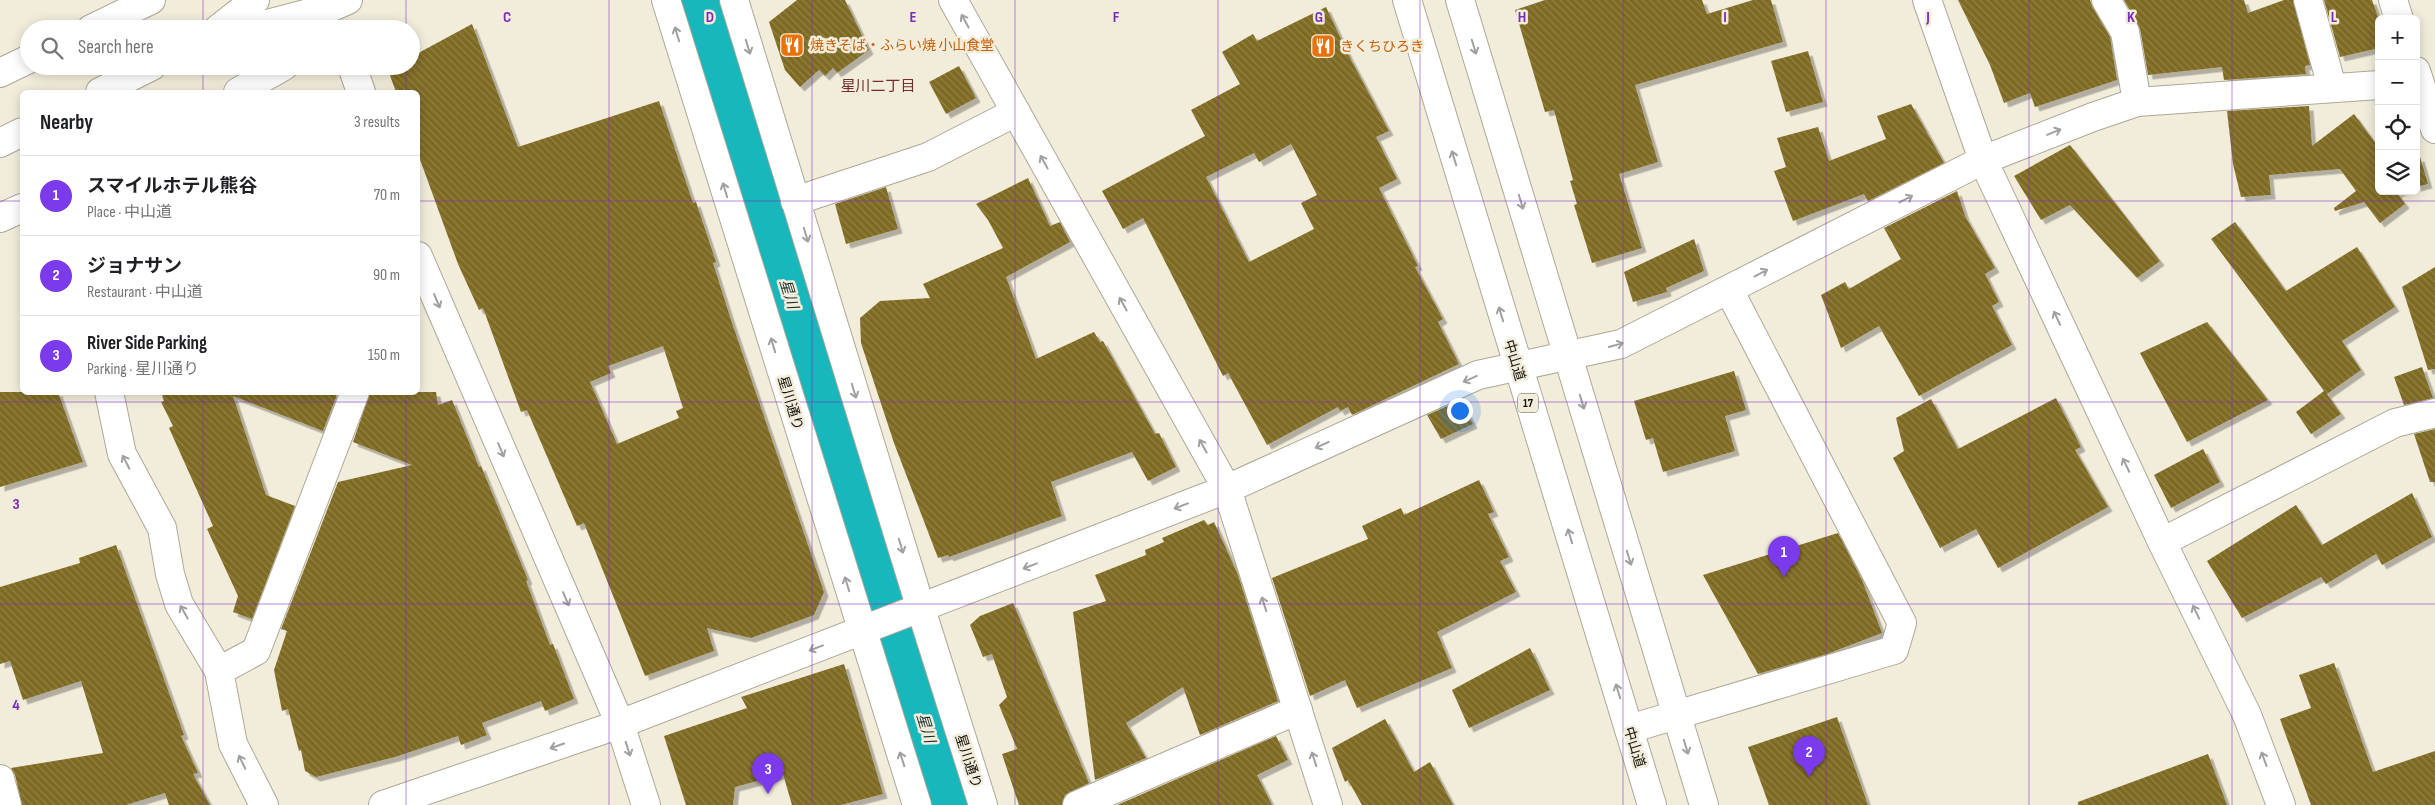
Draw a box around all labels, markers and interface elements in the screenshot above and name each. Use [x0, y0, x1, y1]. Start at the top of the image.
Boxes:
text: C [503, 8, 511, 27]
text: D [706, 8, 714, 27]
text: E [910, 8, 917, 27]
text: F [1113, 8, 1120, 27]
text: G [1315, 8, 1323, 27]
text: H [1518, 8, 1526, 27]
text: I [1723, 8, 1727, 27]
text: J [1925, 8, 1930, 27]
text: K [2127, 8, 2135, 27]
text: L [2331, 8, 2338, 27]
one-way arrow [959, 14, 969, 28]
map controls [2375, 15, 2420, 195]
button: + [2375, 15, 2420, 60]
search box [20, 20, 420, 75]
one-way arrow [671, 27, 681, 43]
restaurant icon: 焼きそば・ふらい焼 小山食堂 [779, 32, 805, 58]
restaurant icon: きくちひろき [1310, 33, 1336, 59]
icon: search [38, 34, 66, 62]
text: Search here [78, 36, 154, 59]
place label: 焼きそば・ふらい焼 小山食堂 [810, 37, 994, 54]
one-way arrow [743, 38, 753, 54]
place label: きくちひろき [1340, 38, 1424, 55]
one-way arrow [1470, 38, 1480, 54]
button: − [2375, 60, 2420, 105]
district label: 星川二丁目 [840, 77, 916, 96]
button: locate [2375, 105, 2420, 150]
text: Nearby [40, 110, 93, 135]
text: 3 results [354, 113, 400, 132]
one-way arrow [2046, 127, 2061, 136]
button: layers [2375, 150, 2420, 195]
one-way arrow [1449, 151, 1459, 167]
one-way arrow [1039, 155, 1049, 170]
text: スマイルホテル熊谷 [87, 175, 257, 198]
one-way arrow [719, 182, 729, 198]
text: 1 [53, 186, 59, 205]
text: 70 m [374, 186, 400, 205]
one-way arrow [1517, 194, 1527, 210]
one-way arrow [1898, 194, 1913, 203]
text: Place · 中山道 [87, 203, 172, 222]
one-way arrow [802, 227, 811, 243]
text: ジョナサン [87, 255, 182, 278]
text: 2 [52, 266, 60, 285]
text: 90 m [373, 266, 400, 285]
one-way arrow [1753, 268, 1768, 277]
water label: 星川 [775, 277, 803, 313]
text: Restaurant · 中山道 [87, 283, 203, 302]
one-way arrow [432, 293, 442, 308]
one-way arrow [1118, 298, 1128, 312]
one-way arrow [1496, 306, 1506, 322]
one-way arrow [2052, 311, 2061, 326]
text: River Side Parking [87, 332, 207, 355]
one-way arrow [767, 337, 777, 353]
street label: 中山道 [1500, 338, 1529, 383]
one-way arrow [1607, 339, 1623, 349]
text: 3 [52, 346, 60, 365]
text: 150 m [368, 346, 400, 365]
text: Parking · 星川通り [87, 360, 199, 379]
street label: 星川通り [774, 374, 807, 432]
one-way arrow [1463, 374, 1478, 384]
one-way arrow [849, 382, 859, 398]
road number: 17 [1518, 393, 1538, 412]
one-way arrow [1578, 394, 1588, 410]
your location [1447, 398, 1473, 424]
one-way arrow [1197, 439, 1207, 454]
one-way arrow [1315, 441, 1330, 451]
one-way arrow [497, 442, 507, 457]
one-way arrow [121, 455, 130, 470]
one-way arrow [2121, 458, 2130, 473]
text: 3 [12, 495, 20, 514]
one-way arrow [1174, 502, 1189, 512]
one-way arrow [1564, 528, 1574, 544]
pin: 1 [1768, 536, 1800, 577]
one-way arrow [897, 538, 907, 554]
one-way arrow [1624, 549, 1634, 565]
one-way arrow [1023, 561, 1038, 571]
one-way arrow [841, 576, 851, 592]
one-way arrow [561, 591, 571, 606]
one-way arrow [1258, 596, 1268, 612]
one-way arrow [2191, 605, 2200, 620]
one-way arrow [179, 606, 189, 620]
one-way arrow [809, 644, 824, 653]
one-way arrow [1612, 684, 1622, 700]
text: 4 [12, 696, 20, 715]
water label: 星川 [912, 711, 940, 747]
street label: 中山道 [1620, 725, 1649, 770]
street label: 星川通り [952, 732, 985, 790]
pin: 2 [1793, 736, 1825, 777]
one-way arrow [1681, 739, 1691, 755]
one-way arrow [549, 741, 565, 751]
one-way arrow [624, 741, 633, 756]
one-way arrow [896, 751, 906, 767]
one-way arrow [1308, 751, 1318, 767]
one-way arrow [2259, 752, 2268, 768]
pin: 3 [752, 753, 784, 794]
one-way arrow [237, 755, 246, 770]

